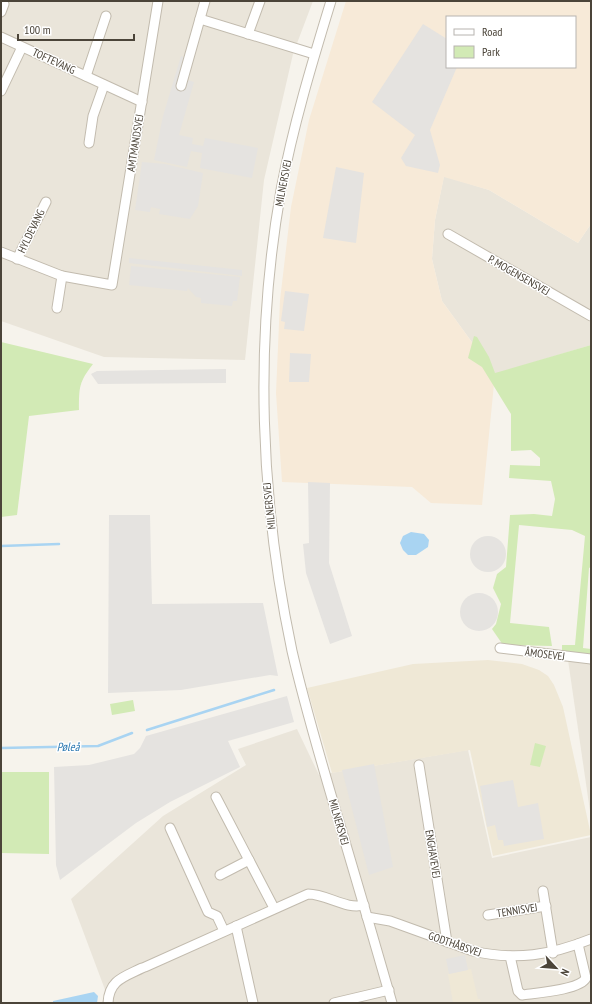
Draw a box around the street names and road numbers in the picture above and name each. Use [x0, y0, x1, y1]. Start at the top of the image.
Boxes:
street label: TOFTEVANG [30, 45, 78, 77]
street label: AMTMANDSVEJ [124, 113, 146, 173]
street label: MILNERSVEJ [272, 158, 294, 208]
street label: HYLDEVANG [14, 207, 48, 255]
street label: P. MOGENSENSVEJ [486, 252, 552, 298]
street label: MILNERSVEJ [260, 482, 278, 530]
street label: ÅMOSEVEJ [524, 645, 566, 663]
street label: MILNERSVEJ [326, 797, 352, 847]
street label: ENGHAVEVEJ [422, 829, 444, 879]
street label: TENNISVEJ [496, 900, 538, 920]
street label: GODTHÅBSVEJ [427, 928, 483, 960]

